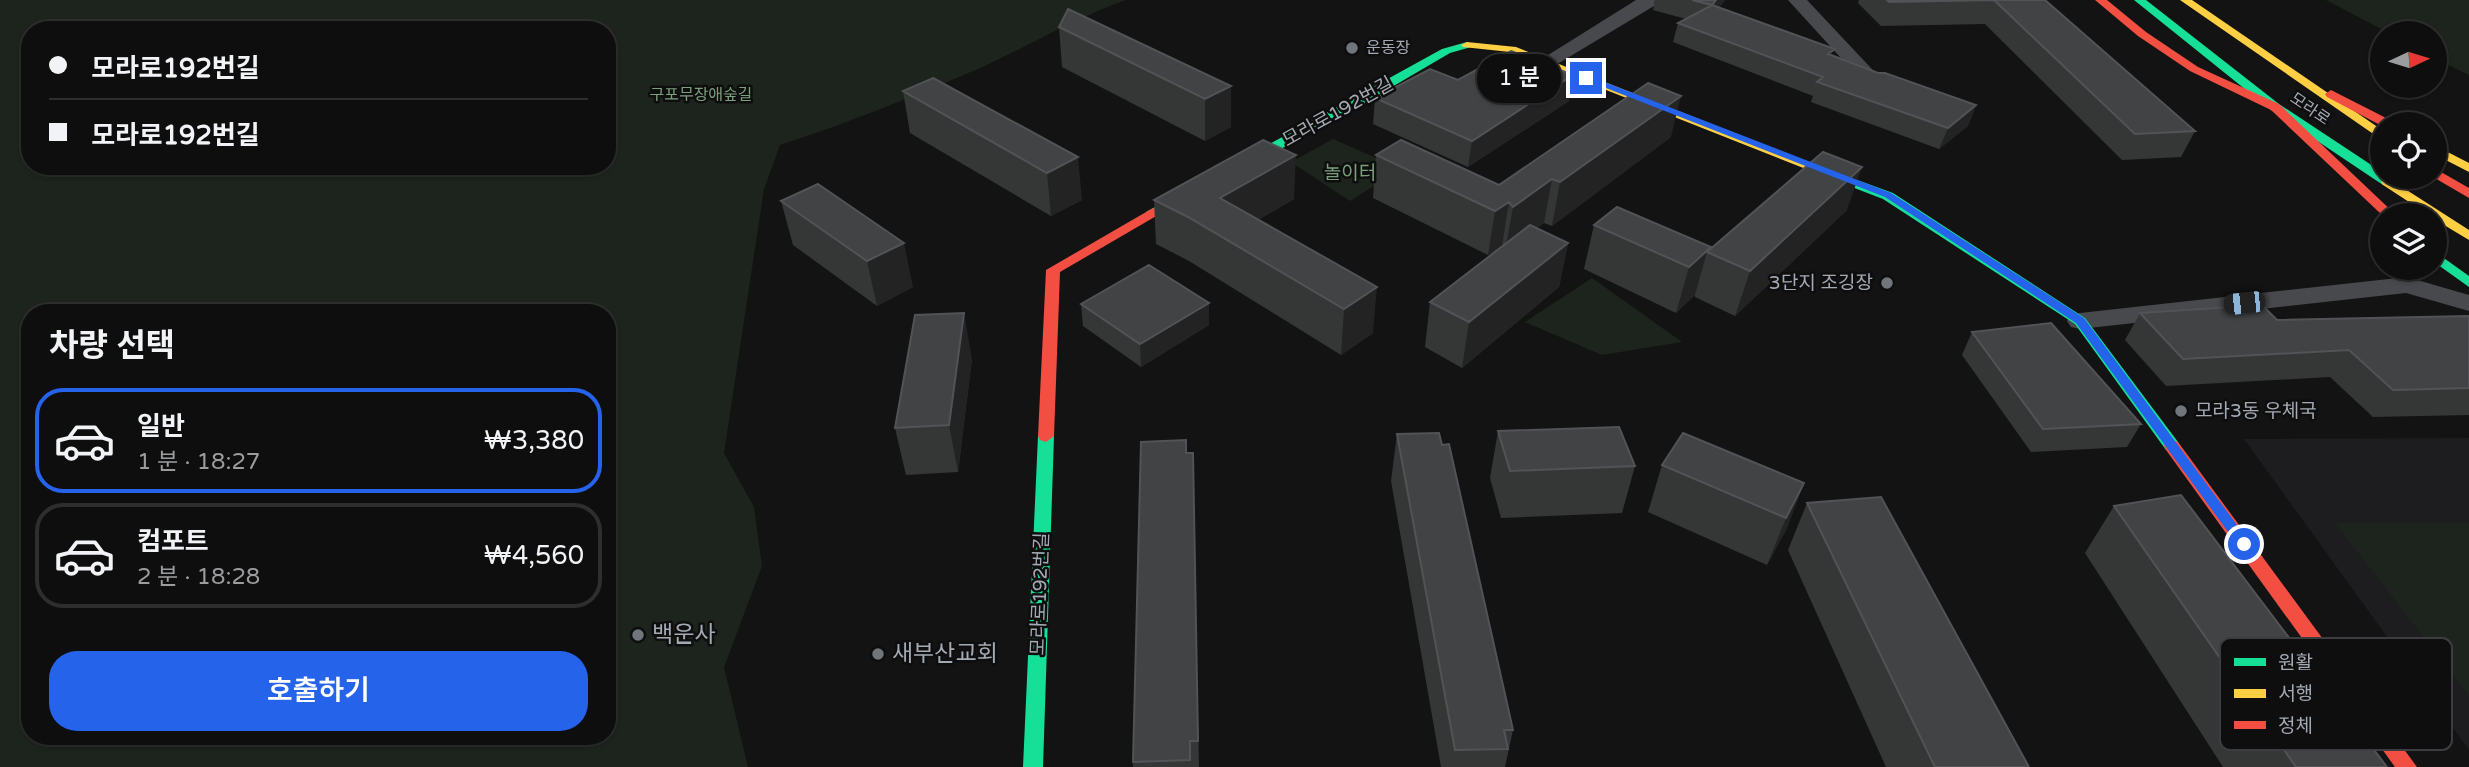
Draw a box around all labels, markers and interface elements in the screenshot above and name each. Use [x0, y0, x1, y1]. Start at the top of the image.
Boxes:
north arrow [2370, 21, 2446, 98]
map controls [2370, 21, 2447, 280]
place label: 운동장 [1366, 38, 1410, 58]
marker: 운동장 [1344, 40, 1360, 56]
text: 모라로192번길 [91, 53, 260, 84]
callout: 1 분 [1478, 54, 1562, 102]
route end [1570, 62, 1602, 94]
text: 1 분 [1498, 64, 1540, 92]
street label: 모라로192번길 [1279, 73, 1397, 151]
park label: 구포무장애숲길 [649, 85, 753, 105]
street label: 모라로 [2286, 88, 2334, 130]
button: locate [2370, 112, 2447, 189]
text: 모라로192번길 [91, 120, 260, 151]
park label: 놀이터 [1324, 162, 1376, 184]
button: layers [2370, 203, 2447, 280]
place label: 3단지 조깅장 [1769, 272, 1873, 294]
marker: 3단지 조깅장 [1879, 275, 1895, 291]
car [2223, 290, 2266, 316]
text: 차량 선택 [49, 327, 175, 365]
place label: 모라3동 우체국 [2195, 400, 2317, 422]
marker: 모라3동 우체국 [2173, 403, 2189, 419]
icon: car [53, 409, 116, 472]
text: 일반 [137, 411, 185, 442]
text: ₩3,380 [484, 425, 584, 456]
text: 1 분 · 18:27 [137, 448, 260, 476]
icon: car [53, 524, 116, 587]
text: 컴포트 [137, 526, 209, 557]
route start [2228, 528, 2260, 560]
street label: 모라로192번길 [1027, 532, 1053, 656]
text: ₩4,560 [484, 540, 584, 571]
text: 2 분 · 18:28 [137, 563, 260, 591]
place label: 백운사 [652, 621, 715, 649]
marker: 백운사 [630, 627, 646, 643]
legend [2220, 638, 2452, 750]
place label: 새부산교회 [892, 640, 998, 668]
marker: 새부산교회 [870, 646, 886, 662]
button: 호출하기 [49, 651, 588, 731]
text: 원활 [2278, 652, 2313, 674]
text: 서행 [2278, 683, 2313, 705]
text: 정체 [2278, 715, 2313, 737]

